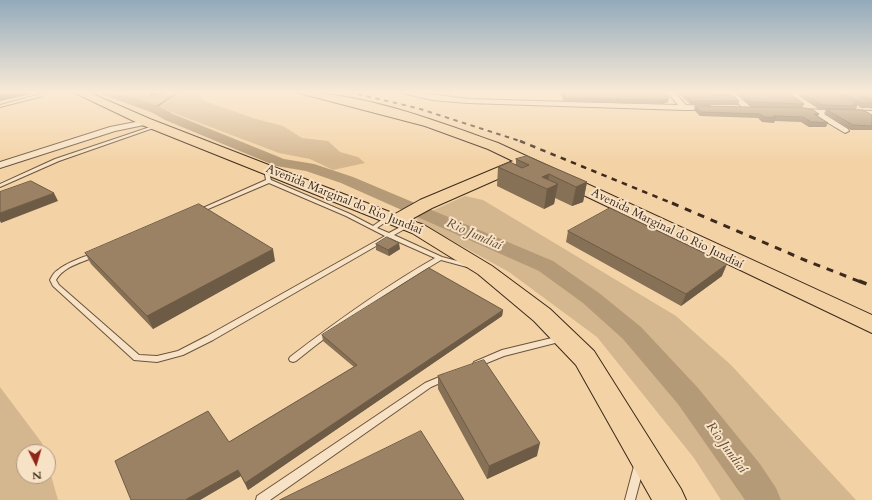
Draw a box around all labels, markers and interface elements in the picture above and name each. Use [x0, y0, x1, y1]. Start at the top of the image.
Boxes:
street label: Avenida Marginal do Rio Jundiaí [264, 162, 424, 238]
street label: Avenida Marginal do Rio Jundiaí [589, 186, 745, 272]
water label: Rio Jundiaí [444, 216, 504, 254]
water label: Rio Jundiaí [702, 419, 750, 477]
north arrow [16, 444, 56, 484]
text: N [32, 468, 42, 483]

